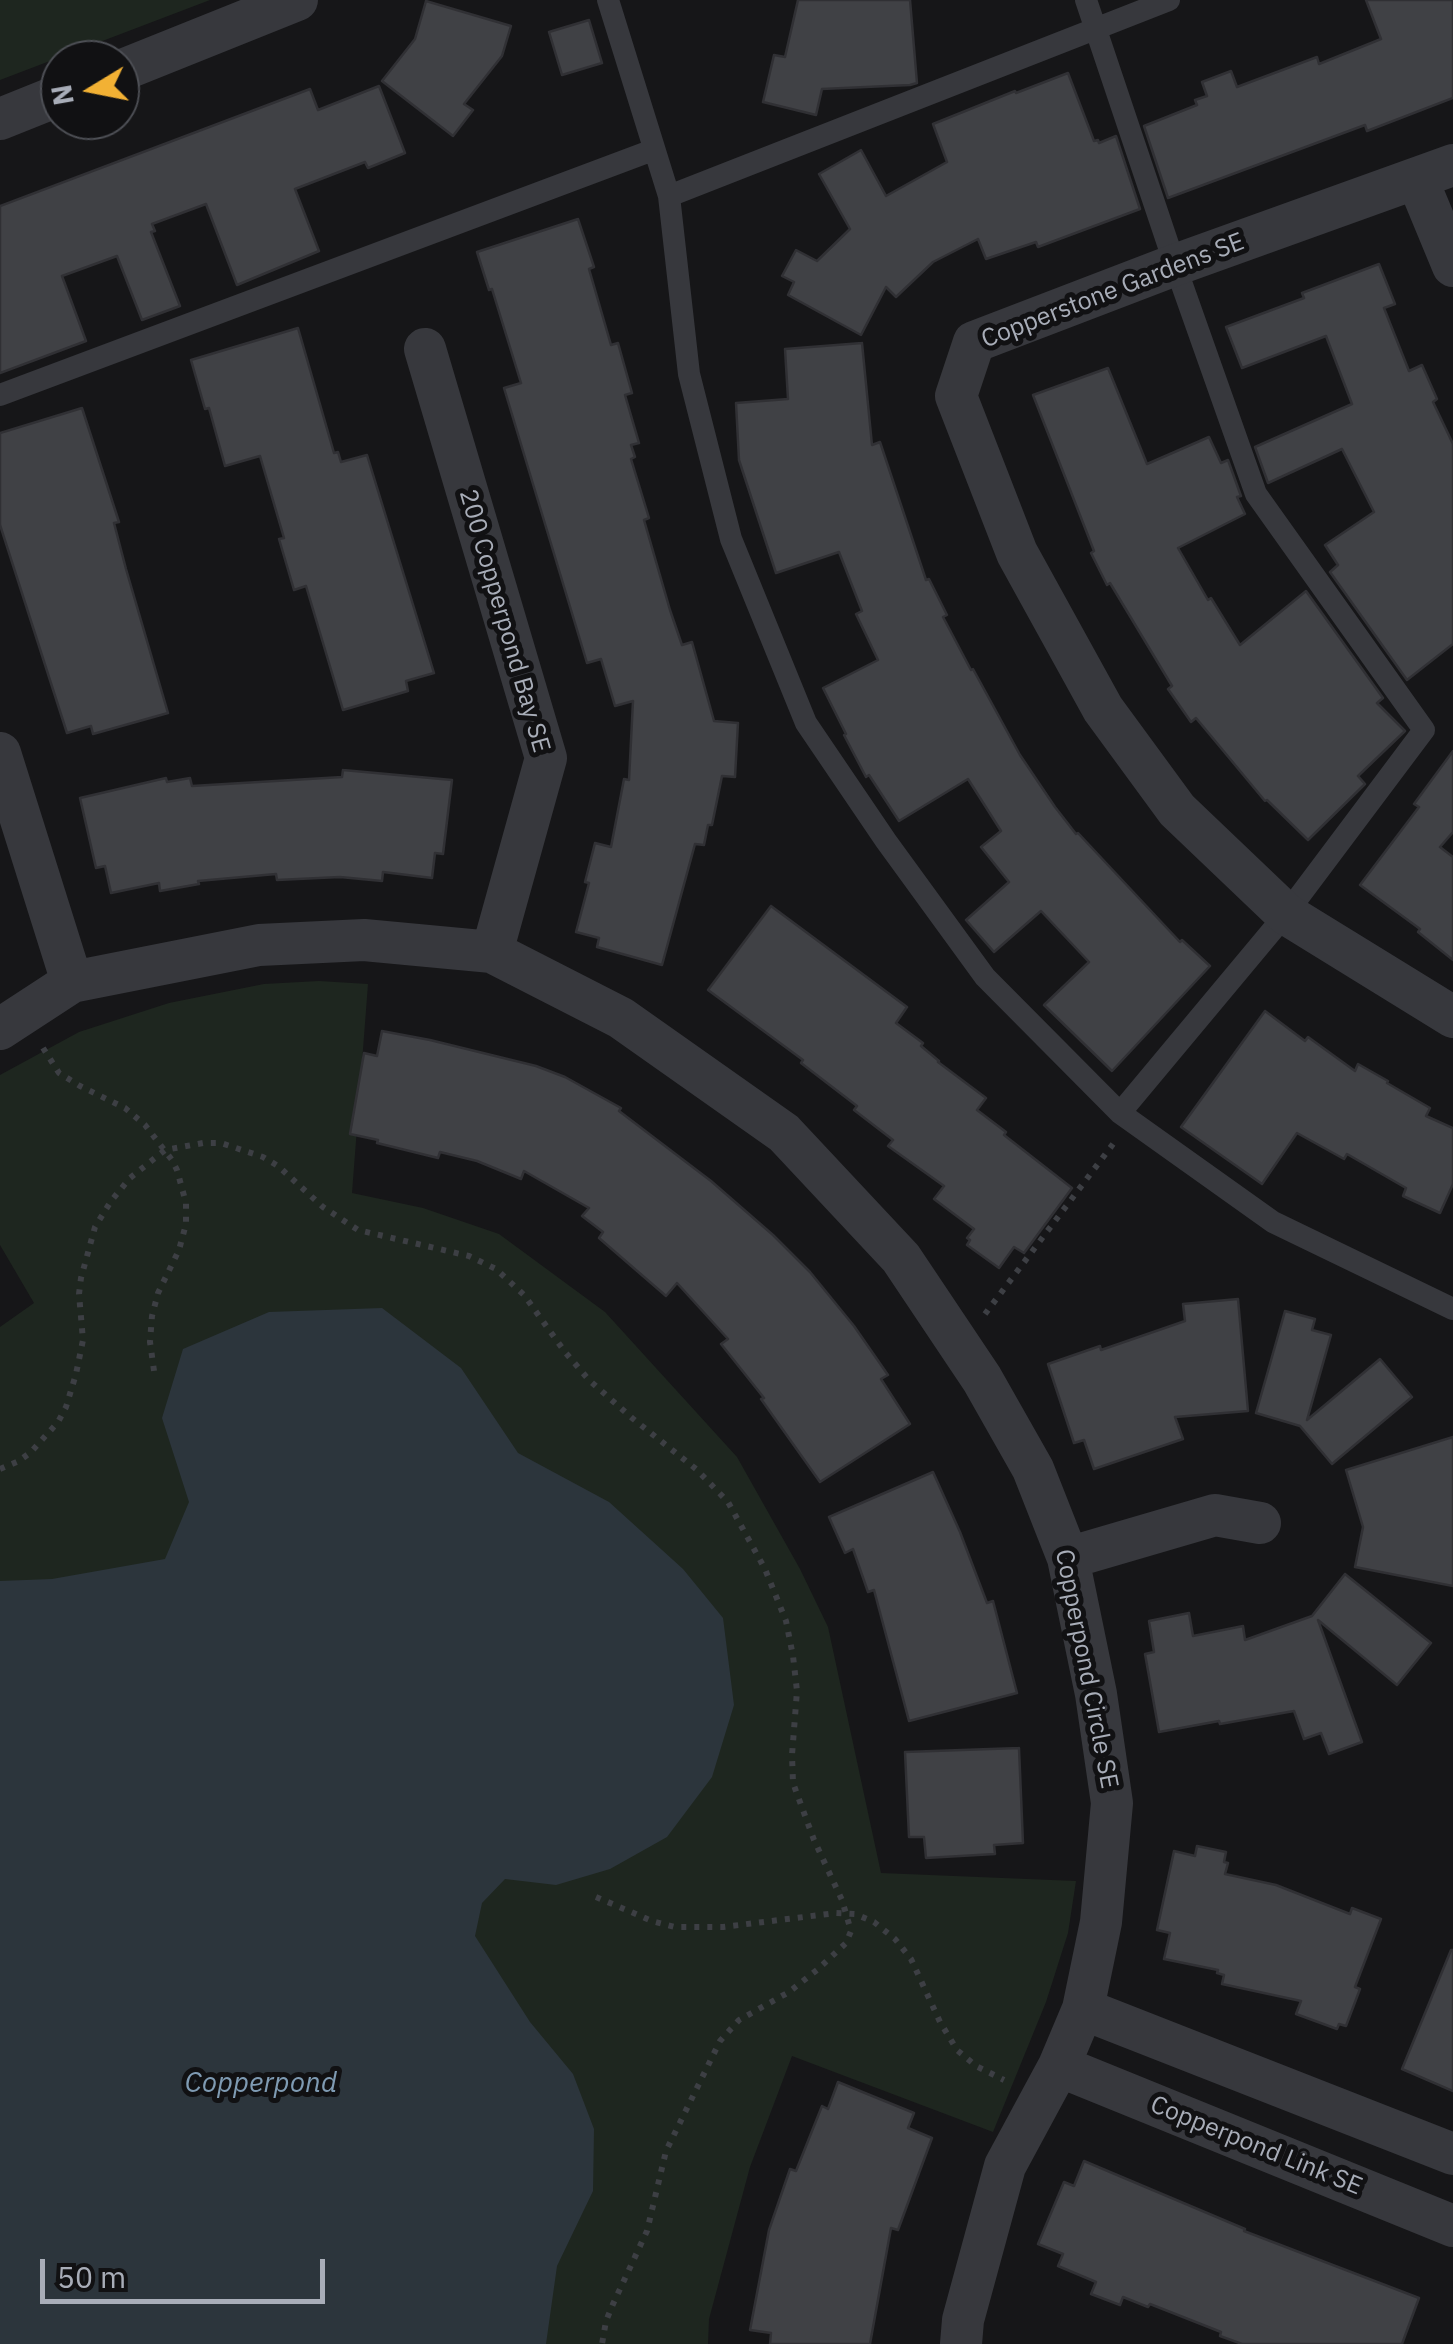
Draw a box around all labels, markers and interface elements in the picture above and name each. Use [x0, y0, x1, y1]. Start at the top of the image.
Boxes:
north arrow [40, 40, 140, 140]
text: N [42, 82, 82, 108]
street label: Copperstone Gardens SE [977, 227, 1249, 355]
street label: 200 Copperpond Bay SE [452, 486, 556, 756]
street label: Copperpond Circle SE [1048, 1547, 1124, 1791]
water label: Copperpond [185, 2067, 337, 2101]
street label: Copperpond Link SE [1146, 2090, 1366, 2202]
scale bar [45, 2239, 330, 2301]
text: 50 m [57, 2257, 126, 2296]

